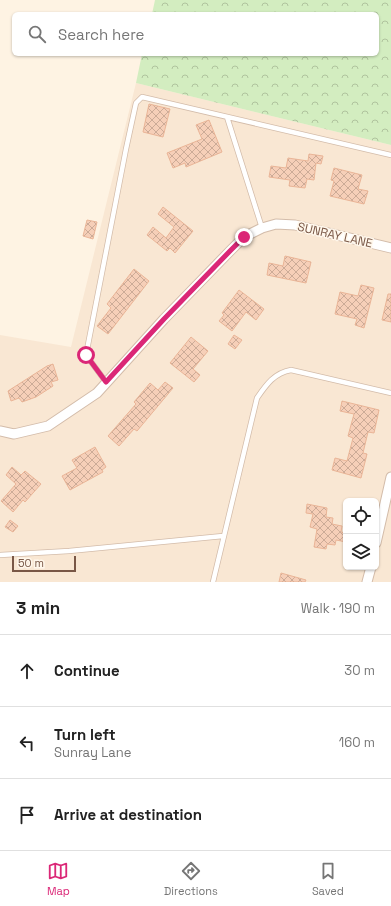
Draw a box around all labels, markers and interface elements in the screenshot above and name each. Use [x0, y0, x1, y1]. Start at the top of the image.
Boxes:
search box [12, 12, 379, 56]
icon: search [26, 23, 48, 45]
text: Search here [58, 25, 144, 44]
street label: SUNRAY LANE [296, 219, 374, 251]
route end [235, 228, 253, 246]
route start [77, 346, 95, 364]
map controls [343, 498, 379, 570]
button: locate [343, 498, 379, 534]
button: layers [343, 534, 379, 570]
scale bar [12, 554, 76, 573]
text: 50 m [18, 556, 44, 570]
text: 3 min [16, 597, 60, 619]
text: Walk · 190 m [301, 600, 375, 617]
icon: ahead [16, 660, 38, 682]
text: Continue [54, 661, 120, 680]
text: 30 m [344, 662, 375, 679]
text: Turn left [54, 725, 116, 744]
icon: left [16, 732, 38, 754]
text: 160 m [339, 734, 375, 751]
text: Sunray Lane [54, 744, 131, 761]
icon: arrive [16, 804, 38, 826]
text: Arrive at destination [54, 805, 202, 824]
tab: Map [47, 860, 70, 898]
tab: Directions [164, 860, 218, 898]
tab: Saved [312, 860, 344, 898]

